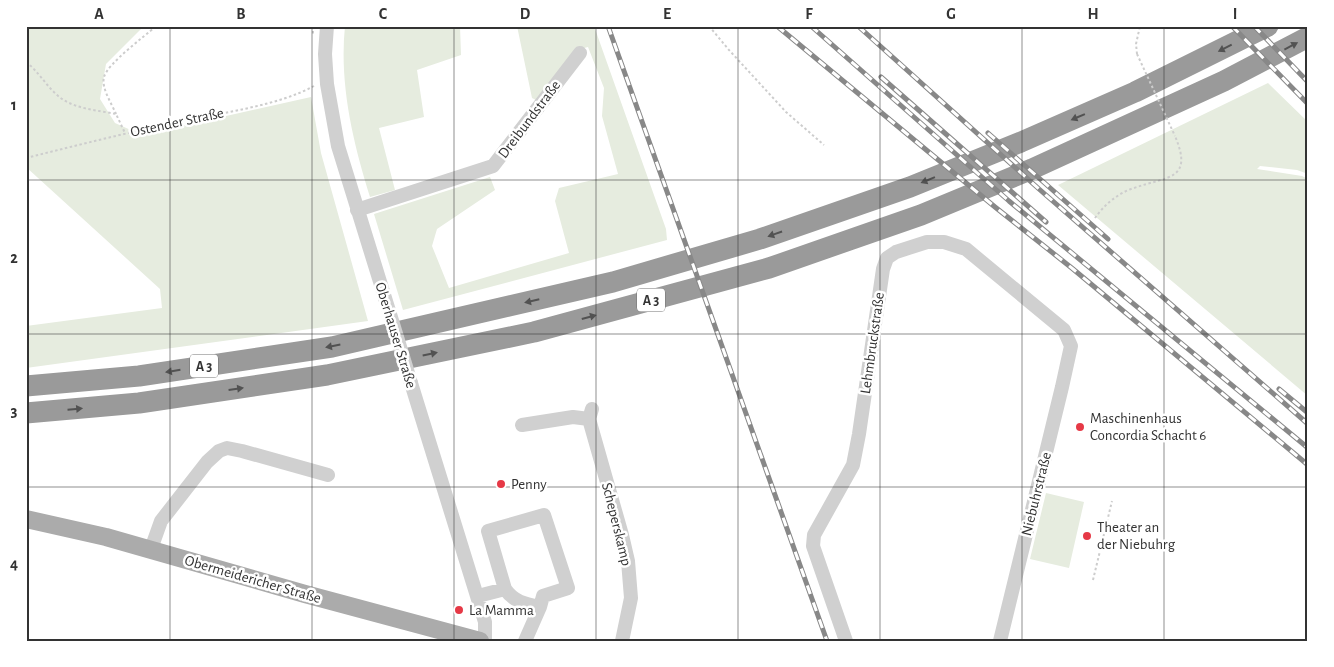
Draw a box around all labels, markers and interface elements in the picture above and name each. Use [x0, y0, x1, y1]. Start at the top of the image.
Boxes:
text: A [94, 6, 104, 22]
text: B [236, 6, 246, 22]
text: C [379, 6, 388, 22]
text: D [520, 6, 531, 22]
text: E [663, 6, 671, 22]
text: F [805, 6, 813, 22]
text: G [946, 6, 956, 22]
text: H [1087, 6, 1099, 22]
text: I [1233, 6, 1237, 22]
one-way arrow [1284, 42, 1298, 50]
one-way arrow [1218, 45, 1232, 53]
street label: Dreibundstraße [495, 78, 563, 161]
text: 1 [11, 97, 17, 113]
street label: Ostender Straße [129, 105, 225, 140]
one-way arrow [1071, 114, 1085, 122]
one-way arrow [920, 176, 935, 184]
one-way arrow [767, 230, 782, 238]
text: 2 [10, 250, 18, 266]
street label: Oberhauser Straße [372, 280, 419, 390]
road number: A 3 [637, 288, 665, 312]
street label: Lehmbruckstraße [858, 291, 887, 395]
one-way arrow [524, 297, 539, 305]
one-way arrow [581, 313, 596, 321]
one-way arrow [325, 343, 341, 351]
one-way arrow [423, 350, 438, 358]
road number: A 3 [190, 354, 218, 378]
one-way arrow [164, 367, 180, 375]
one-way arrow [228, 385, 244, 393]
text: 3 [11, 403, 18, 419]
one-way arrow [67, 405, 83, 413]
place label: Maschinenhaus Concordia Schacht 6 [1090, 411, 1206, 443]
marker: Maschinenhaus Concordia Schacht 6 [1074, 421, 1086, 433]
street label: Niebuhrstraße [1019, 451, 1054, 538]
place label: Penny [511, 477, 547, 492]
marker: Penny [495, 478, 507, 490]
street label: Scheperskamp [599, 481, 634, 567]
place label: Theater an der Niebuhrg [1097, 520, 1176, 552]
marker: Theater an der Niebuhrg [1081, 530, 1093, 542]
street label: Obermeidericher Straße [183, 553, 323, 606]
text: 4 [10, 556, 18, 572]
place label: La Mamma [469, 603, 534, 618]
marker: La Mamma [453, 604, 465, 616]

